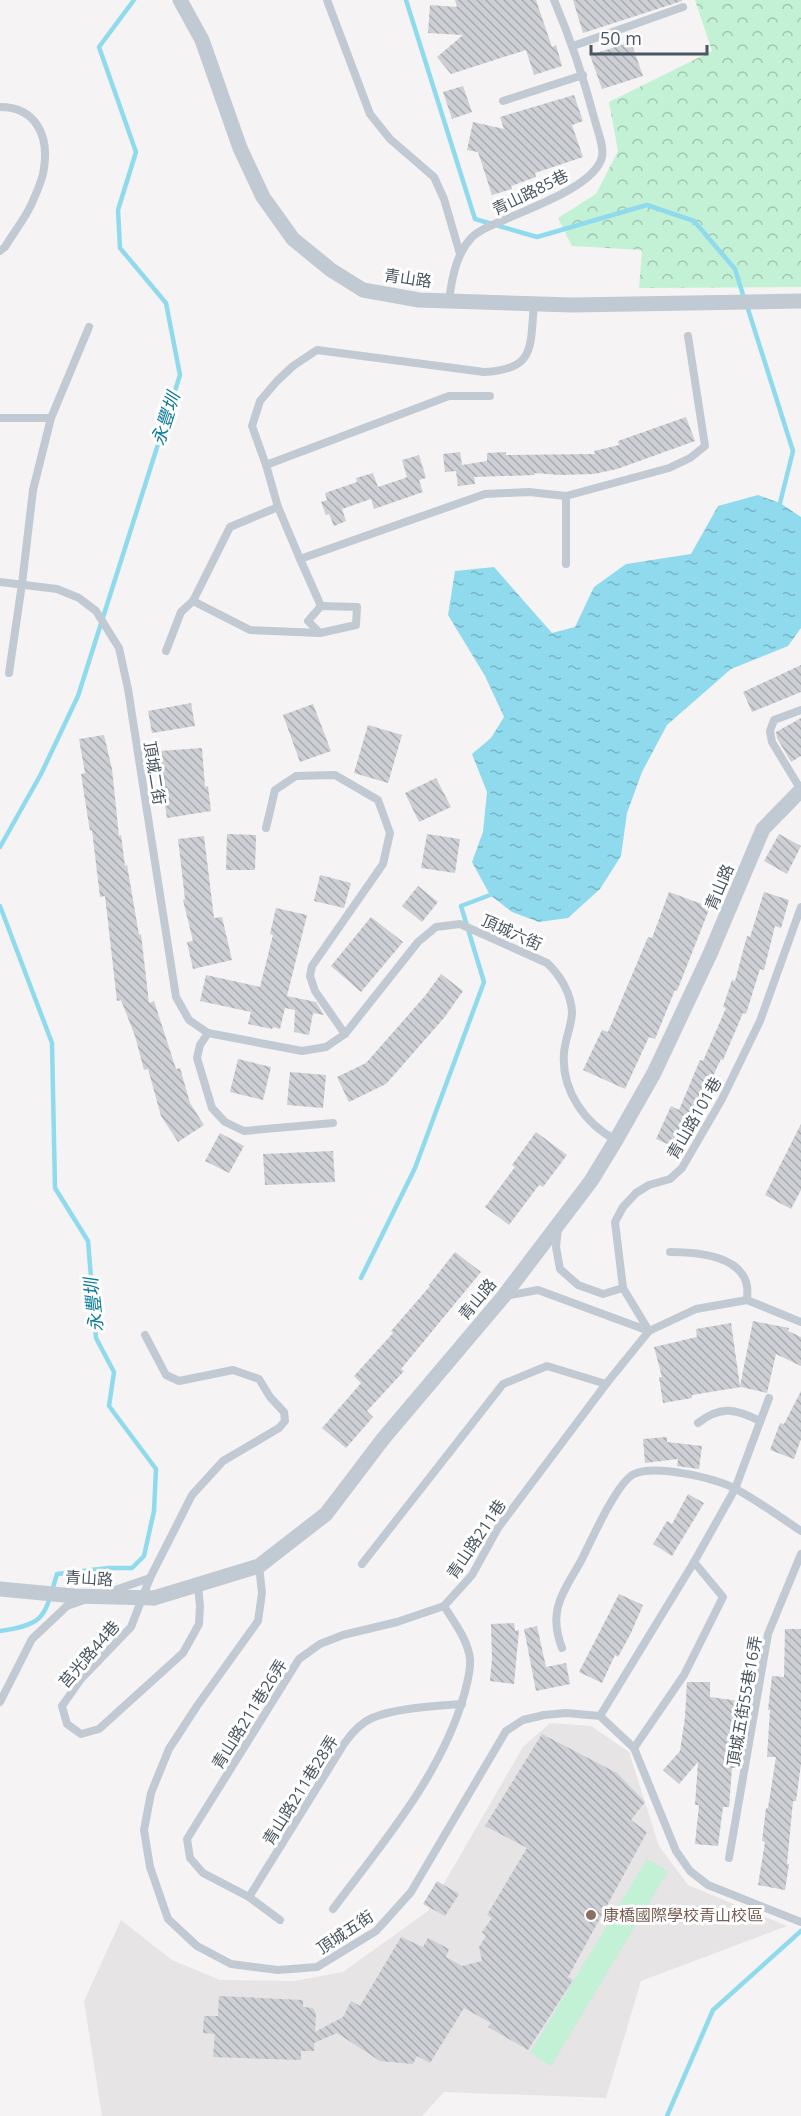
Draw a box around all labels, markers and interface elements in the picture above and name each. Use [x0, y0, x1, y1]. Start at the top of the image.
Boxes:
scale bar [591, 18, 706, 56]
text: 50 m [600, 26, 642, 50]
street label: 青山路85巷 [488, 164, 572, 220]
street label: 青山路 [383, 264, 433, 292]
water label: 永豐圳 [145, 386, 186, 448]
street label: 頂城二街 [139, 740, 171, 806]
street label: 青山路 [699, 861, 739, 913]
street label: 頂城六街 [478, 909, 546, 955]
street label: 青山路101巷 [662, 1073, 726, 1163]
water label: 永豐圳 [78, 1274, 108, 1333]
street label: 青山路 [453, 1274, 501, 1324]
street label: 青山路211巷 [441, 1495, 511, 1583]
street label: 青山路 [64, 1566, 114, 1590]
street label: 莒光路44巷 [54, 1616, 124, 1692]
street label: 頂城五街55巷16弄 [722, 1634, 766, 1768]
street label: 青山路211巷26弄 [206, 1655, 292, 1773]
street label: 青山路211巷28弄 [257, 1731, 343, 1849]
place label: 康橋國際學校青山校區 [603, 1904, 763, 1926]
street label: 頂城五街 [312, 1905, 378, 1959]
marker: 康橋國際學校青山校區 [584, 1908, 598, 1922]

